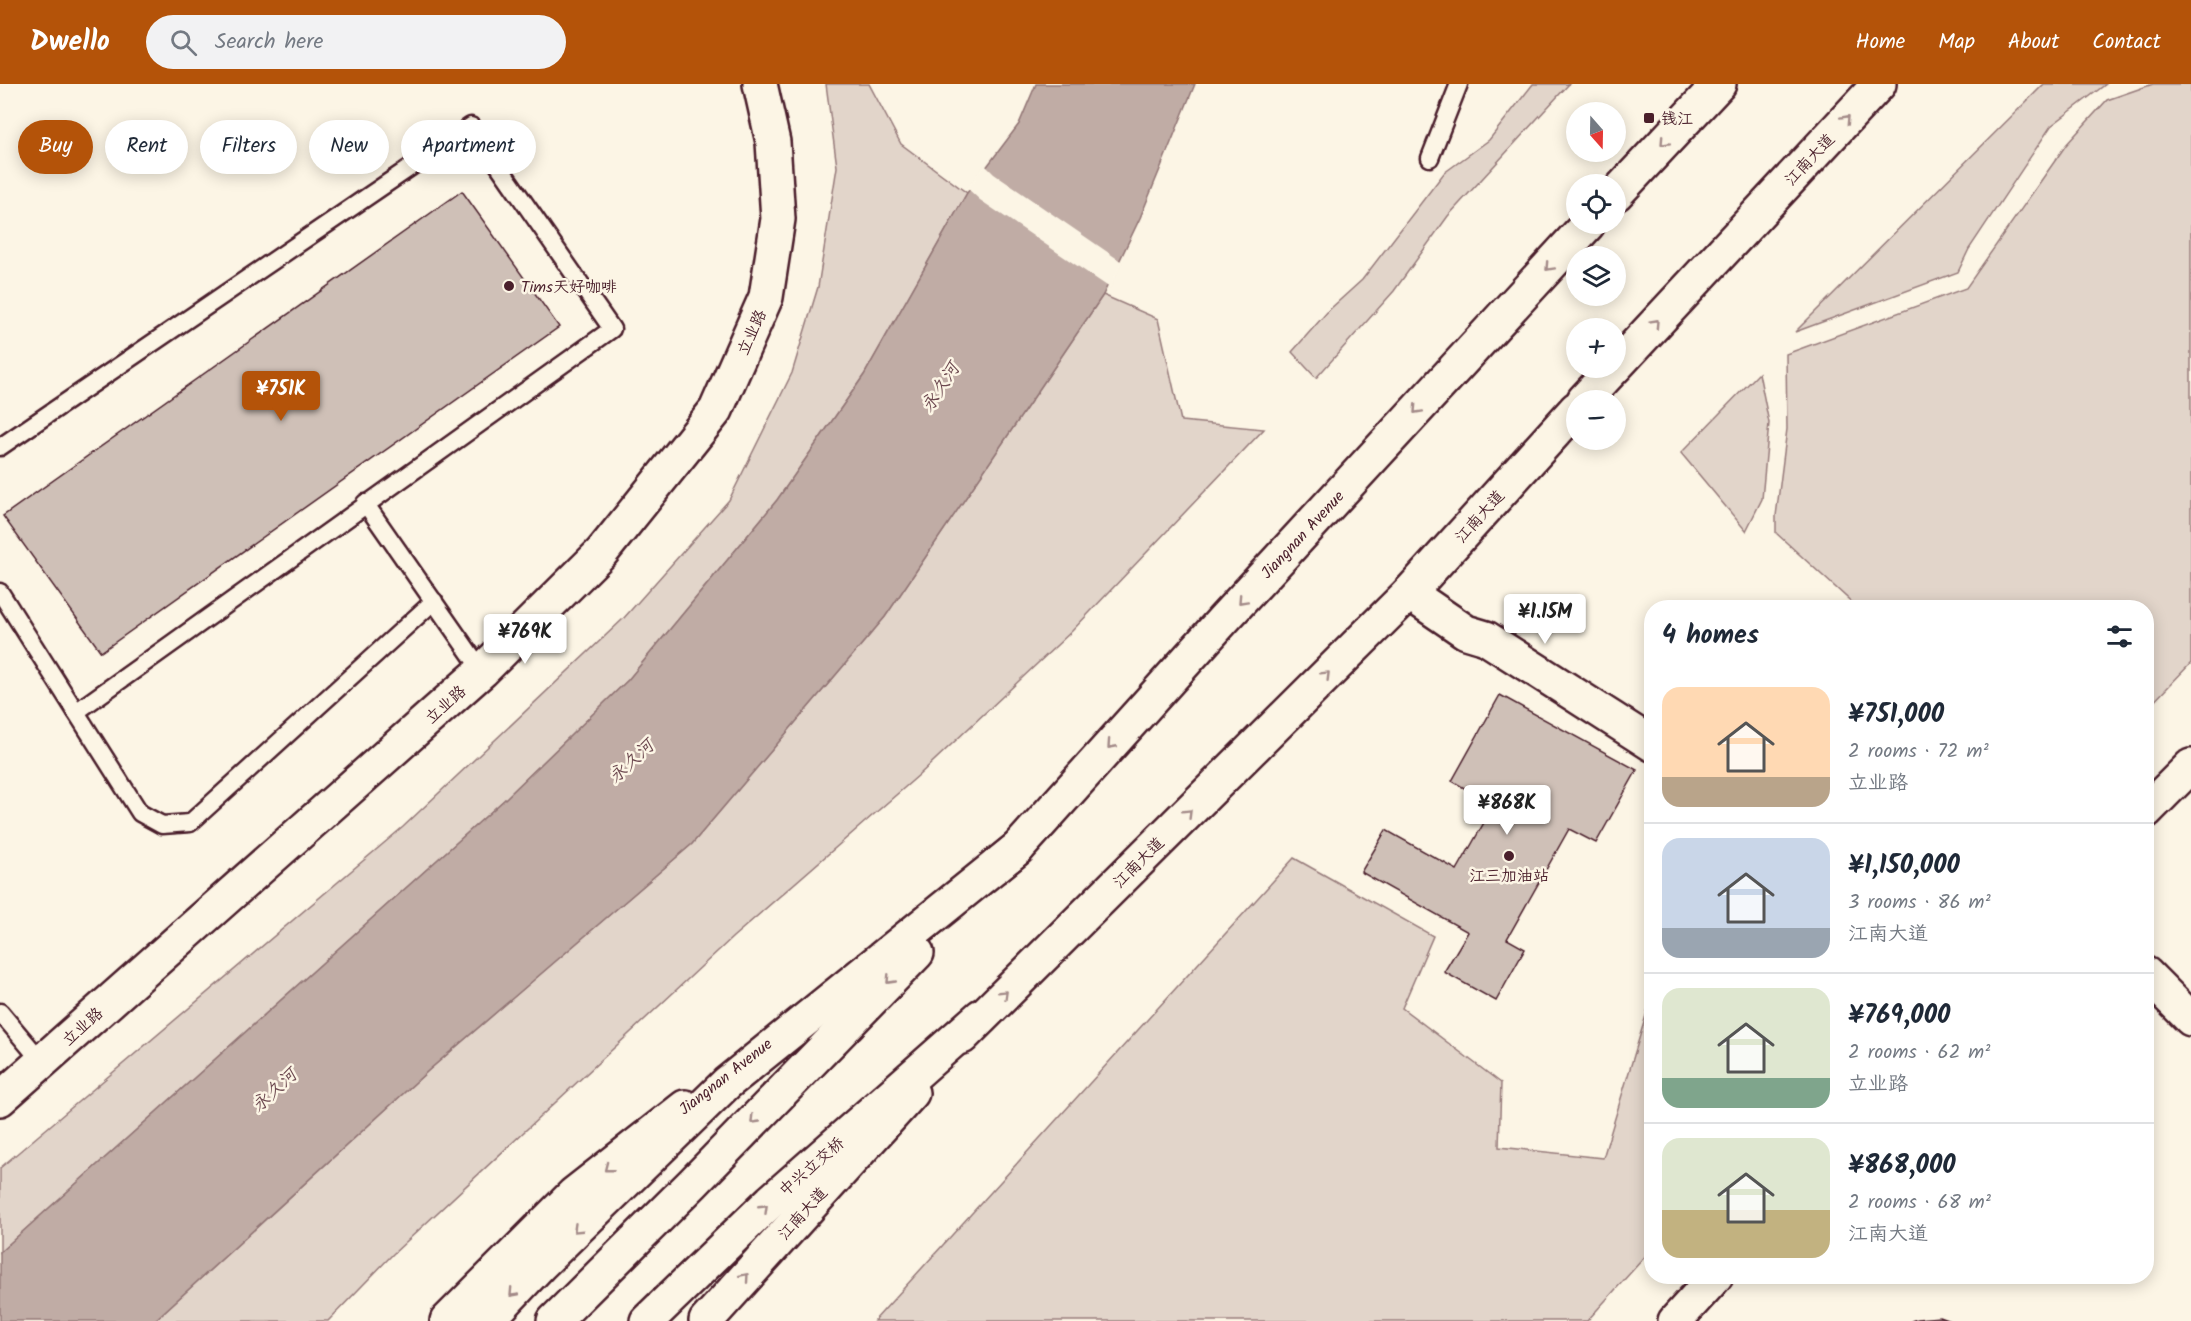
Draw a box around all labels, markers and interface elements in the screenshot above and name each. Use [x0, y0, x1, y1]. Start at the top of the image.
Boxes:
search box [146, 15, 566, 69]
text: Dwello [30, 20, 110, 65]
text: Search here [215, 25, 323, 60]
icon: search [167, 26, 200, 59]
text: Home [1856, 26, 1905, 59]
text: Map [1938, 26, 1975, 59]
text: About [2008, 26, 2059, 59]
text: Contact [2092, 26, 2161, 59]
north arrow [1566, 102, 1626, 162]
map controls [1566, 102, 1626, 450]
place label: 钱江 [1661, 107, 1693, 132]
marker: 钱江 [1642, 111, 1656, 125]
one-way arrow [1839, 116, 1850, 126]
chip: Buy [18, 120, 93, 174]
chip: Rent [105, 120, 188, 174]
chip: Filters [200, 120, 297, 174]
chip: New [309, 120, 389, 174]
chip: Apartment [401, 120, 536, 174]
street label: 江南大道 [1779, 128, 1841, 192]
one-way arrow [1660, 135, 1671, 145]
button: locate [1566, 174, 1626, 234]
button: layers [1566, 246, 1626, 306]
one-way arrow [1545, 260, 1556, 270]
place label: Tims天好咖啡 [521, 275, 617, 300]
marker: Tims天好咖啡 [502, 279, 516, 293]
street label: 立业路 [731, 306, 774, 360]
button: + [1566, 318, 1626, 378]
one-way arrow [1648, 319, 1659, 329]
water label: 永久河 [914, 355, 970, 418]
pin: ¥751K [239, 371, 323, 422]
text: ¥751K [256, 374, 306, 406]
button: − [1566, 390, 1626, 450]
one-way arrow [1413, 403, 1424, 414]
street label: Jiangnan Avenue [1255, 485, 1351, 585]
street label: 江南大道 [1449, 485, 1511, 549]
one-way arrow [1238, 593, 1249, 603]
pin: ¥1.15M [1496, 594, 1594, 645]
text: ¥1.15M [1518, 597, 1572, 629]
pin: ¥769K [483, 614, 567, 665]
text: 4 homes [1662, 615, 1759, 657]
text: ¥769K [498, 617, 552, 649]
icon: filters [2103, 620, 2136, 653]
one-way arrow [1318, 671, 1329, 682]
street label: 立业路 [420, 680, 472, 730]
text: ¥751,000 [1848, 694, 1944, 736]
icon: home [1710, 711, 1782, 783]
water label: 永久河 [602, 731, 664, 791]
text: 2 rooms · 72 m² [1848, 736, 1989, 768]
one-way arrow [1107, 738, 1118, 748]
text: 立业路 [1848, 768, 1908, 800]
pin: ¥868K [1465, 785, 1549, 836]
text: ¥868K [1478, 788, 1536, 820]
one-way arrow [1180, 809, 1191, 820]
street label: 江南大道 [1108, 832, 1171, 895]
text: ¥1,150,000 [1848, 845, 1960, 887]
marker: 江三加油站 [1502, 849, 1516, 863]
icon: home [1710, 862, 1782, 934]
place label: 江三加油站 [1469, 864, 1549, 889]
text: 3 rooms · 86 m² [1848, 887, 1991, 919]
text: 江南大道 [1848, 919, 1928, 951]
one-way arrow [886, 974, 897, 984]
one-way arrow [996, 990, 1007, 1001]
text: ¥769,000 [1848, 995, 1950, 1037]
street label: 立业路 [57, 1002, 109, 1052]
icon: home [1710, 1012, 1782, 1084]
street label: Jiangnan Avenue [674, 1033, 778, 1122]
text: 2 rooms · 62 m² [1848, 1037, 1990, 1069]
water label: 永久河 [245, 1060, 307, 1120]
text: 立业路 [1848, 1069, 1908, 1101]
one-way arrow [750, 1114, 761, 1124]
street label: 中兴立交桥 [774, 1131, 850, 1203]
text: ¥868,000 [1848, 1145, 1956, 1187]
one-way arrow [603, 1160, 614, 1171]
icon: home [1710, 1162, 1782, 1234]
street label: 江南大道 [772, 1182, 834, 1246]
text: 2 rooms · 68 m² [1848, 1187, 1991, 1219]
one-way arrow [757, 1204, 768, 1215]
text: 江南大道 [1848, 1219, 1928, 1251]
one-way arrow [573, 1221, 584, 1232]
one-way arrow [738, 1273, 749, 1284]
one-way arrow [509, 1286, 520, 1297]

